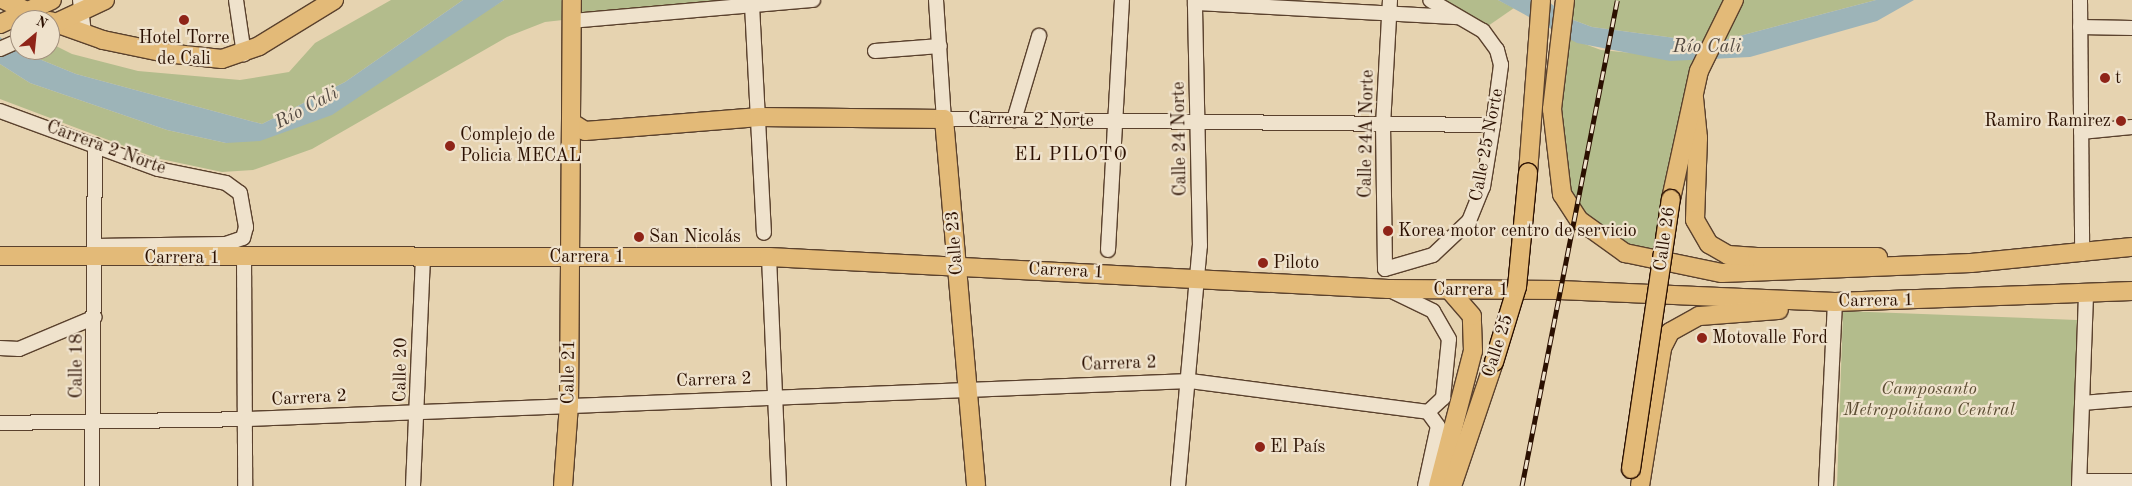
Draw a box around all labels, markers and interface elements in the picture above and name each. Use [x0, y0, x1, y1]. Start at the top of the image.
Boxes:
north arrow [10, 10, 60, 60]
text: N [34, 14, 50, 31]
marker: Hotel Torre de Cali [178, 14, 190, 26]
place label: Hotel Torre de Cali [138, 28, 230, 70]
water label: Río Cali [1673, 37, 1741, 59]
place label: t [2115, 67, 2121, 89]
street label: Calle 24A Norte [1355, 70, 1379, 198]
marker: t [2099, 72, 2111, 84]
street label: Calle 24 Norte [1168, 81, 1192, 197]
water label: Río Cali [271, 83, 343, 135]
street label: Calle 25 Norte [1465, 87, 1509, 203]
street label: Carrera 2 Norte [968, 108, 1094, 132]
place label: Ramiro Ramirez [1984, 110, 2111, 132]
marker: Ramiro Ramirez [2115, 115, 2127, 127]
street label: Carrera 2 Norte [43, 116, 169, 180]
place label: Complejo de Policia MECAL [460, 125, 581, 168]
marker: Complejo de Policia MECAL [444, 140, 456, 152]
district label: EL PILOTO [1013, 145, 1129, 167]
street label: Calle 26 [1650, 205, 1680, 273]
street label: Calle 23 [942, 210, 968, 276]
place label: Korea motor centro de servicio [1398, 220, 1637, 242]
marker: Korea motor centro de servicio [1382, 225, 1394, 237]
place label: San Nicolás [649, 226, 741, 248]
marker: San Nicolás [633, 231, 645, 243]
street label: Carrera 1 [549, 246, 625, 268]
street label: Carrera 1 [144, 247, 220, 269]
place label: Piloto [1273, 252, 1319, 274]
marker: Piloto [1257, 257, 1269, 269]
street label: Carrera 1 [1028, 258, 1104, 284]
street label: Carrera 1 [1433, 279, 1509, 301]
street label: Carrera 1 [1838, 290, 1914, 312]
street label: Calle 25 [1478, 312, 1518, 380]
place label: Motovalle Ford [1712, 327, 1828, 349]
marker: Motovalle Ford [1696, 332, 1708, 344]
street label: Calle 18 [66, 334, 88, 398]
street label: Calle 20 [390, 337, 412, 403]
street label: Calle 21 [558, 339, 580, 405]
street label: Carrera 2 [1081, 352, 1157, 376]
street label: Carrera 2 [676, 368, 752, 392]
park label: Camposanto Metropolitano Central [1843, 379, 2015, 422]
street label: Carrera 2 [271, 385, 347, 411]
place label: El País [1270, 436, 1325, 458]
marker: El País [1254, 441, 1266, 453]

